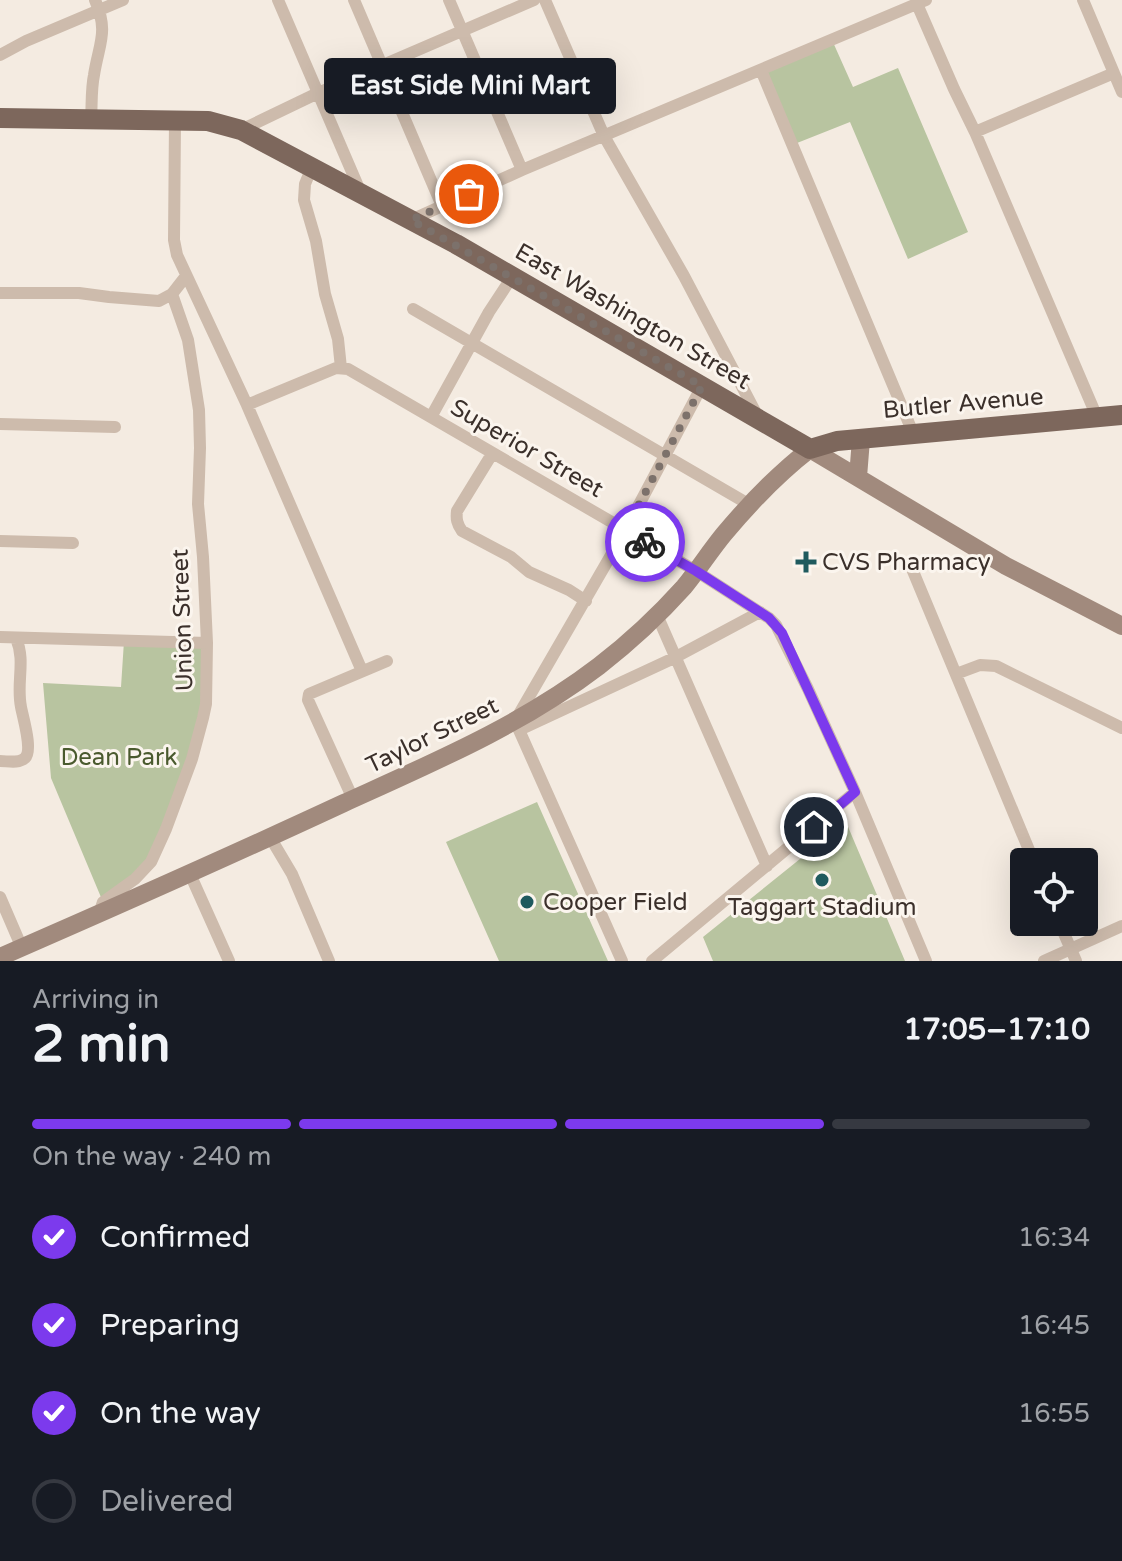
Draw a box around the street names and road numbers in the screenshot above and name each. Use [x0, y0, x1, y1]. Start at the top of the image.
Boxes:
street label: East Washington Street [510, 237, 756, 396]
street label: Butler Avenue [882, 382, 1045, 425]
street label: Superior Street [445, 393, 608, 504]
street label: Union Street [166, 548, 199, 692]
street label: Taylor Street [361, 691, 503, 780]

